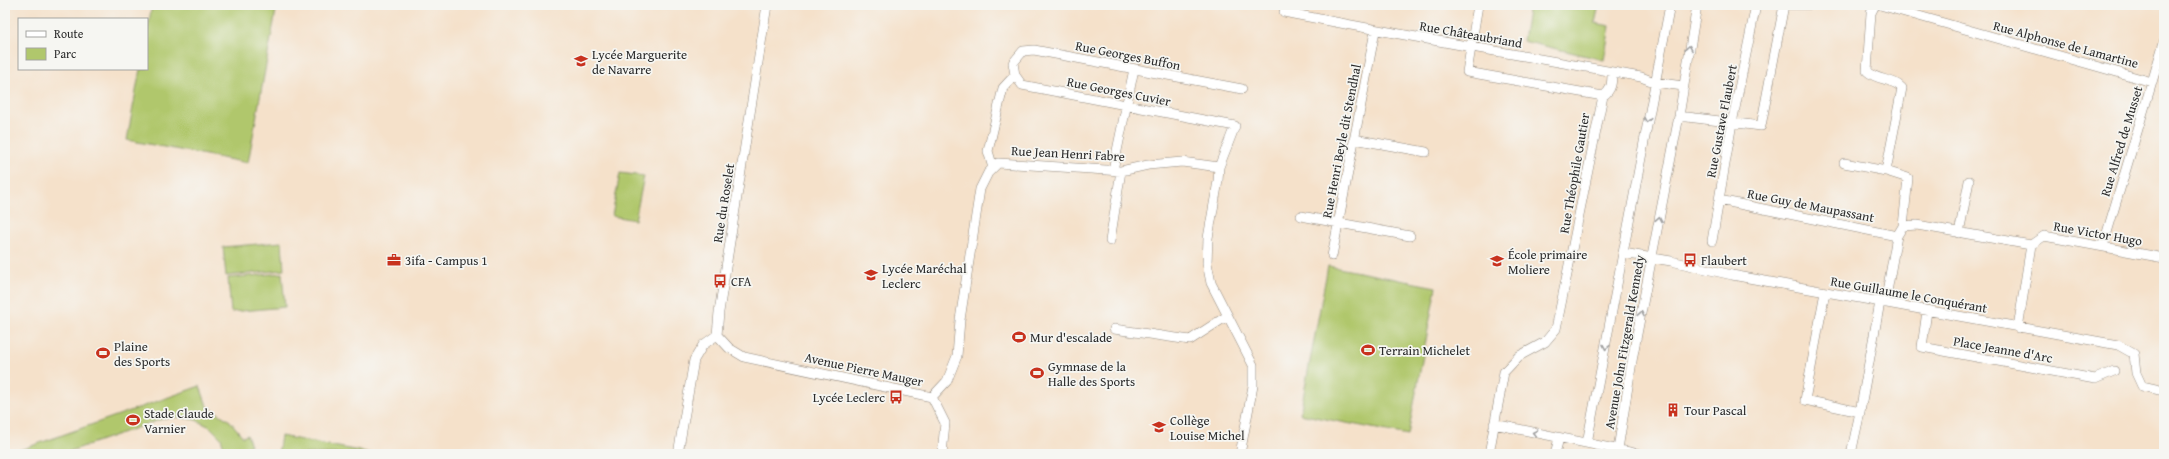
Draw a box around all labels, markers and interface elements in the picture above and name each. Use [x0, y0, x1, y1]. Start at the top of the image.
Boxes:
street label: Rue Châteaubriand [1418, 16, 1524, 53]
street label: Rue Alphonse de Lamartine [1991, 16, 2141, 73]
legend [18, 18, 148, 70]
text: Route [54, 25, 84, 42]
street label: Rue Georges Buffon [1074, 36, 1183, 75]
one-way arrow [1684, 44, 1693, 51]
text: Parc [54, 45, 77, 62]
place label: Lycée Marguerite de Navarre [592, 45, 687, 79]
school or university icon: Lycée Marguerite de Navarre [573, 53, 589, 69]
street label: Rue Henri Beyle dit Stendhal [1317, 62, 1366, 220]
street label: Rue Gustave Flaubert [1701, 62, 1742, 179]
street label: Rue Georges Cuvier [1065, 72, 1173, 111]
street label: Rue Alfred de Musset [2096, 83, 2147, 199]
street label: Rue Théophile Gautier [1555, 111, 1595, 235]
one-way arrow [1643, 117, 1652, 123]
street label: Rue Jean Henri Fabre [1011, 141, 1125, 166]
street label: Rue du Roselet [708, 162, 739, 244]
street label: Rue Guy de Maupassant [1746, 184, 1876, 227]
one-way arrow [1654, 216, 1663, 222]
street label: Rue Victor Hugo [2052, 216, 2144, 251]
place label: École primaire Moliere [1508, 245, 1587, 279]
place label: 3ifa - Campus 1 [405, 251, 488, 270]
place label: Flaubert [1701, 251, 1747, 270]
office icon: 3ifa - Campus 1 [386, 252, 402, 268]
bus stop icon: Flaubert [1682, 252, 1698, 268]
school or university icon: École primaire Moliere [1489, 253, 1505, 269]
street label: Avenue John Fitzgerald Kennedy [1600, 253, 1649, 431]
place label: Lycée Maréchal Leclerc [882, 259, 967, 293]
school or university icon: Lycée Maréchal Leclerc [863, 267, 879, 283]
street label: Rue Guillaume le Conquérant [1829, 271, 1989, 318]
place label: CFA [731, 272, 751, 291]
bus stop icon: CFA [712, 273, 728, 289]
one-way arrow [1636, 311, 1645, 317]
place label: Mur d'escalade [1030, 328, 1112, 347]
sports icon: Mur d'escalade [1011, 329, 1027, 345]
street label: Place Jeanne d'Arc [1952, 331, 2054, 368]
place label: Plaine des Sports [114, 337, 170, 371]
place label: Terrain Michelet [1379, 341, 1470, 360]
sports icon: Terrain Michelet [1360, 342, 1376, 358]
one-way arrow [1602, 344, 1611, 350]
sports icon: Plaine des Sports [95, 345, 111, 361]
street label: Avenue Pierre Mauger [803, 348, 926, 391]
place label: Gymnase de la Halle des Sports [1048, 357, 1135, 391]
sports icon: Gymnase de la Halle des Sports [1029, 365, 1045, 381]
place label: Lycée Leclerc [813, 388, 885, 407]
bus stop icon: Lycée Leclerc [888, 389, 904, 405]
place label: Tour Pascal [1684, 401, 1747, 420]
building icon: Tour Pascal [1665, 402, 1681, 418]
place label: Stade Claude Varnier [144, 404, 214, 438]
place label: Collège Louise Michel [1170, 411, 1245, 445]
sports icon: Stade Claude Varnier [125, 412, 141, 428]
school or university icon: Collège Louise Michel [1151, 419, 1167, 435]
one-way arrow [1532, 430, 1538, 438]

